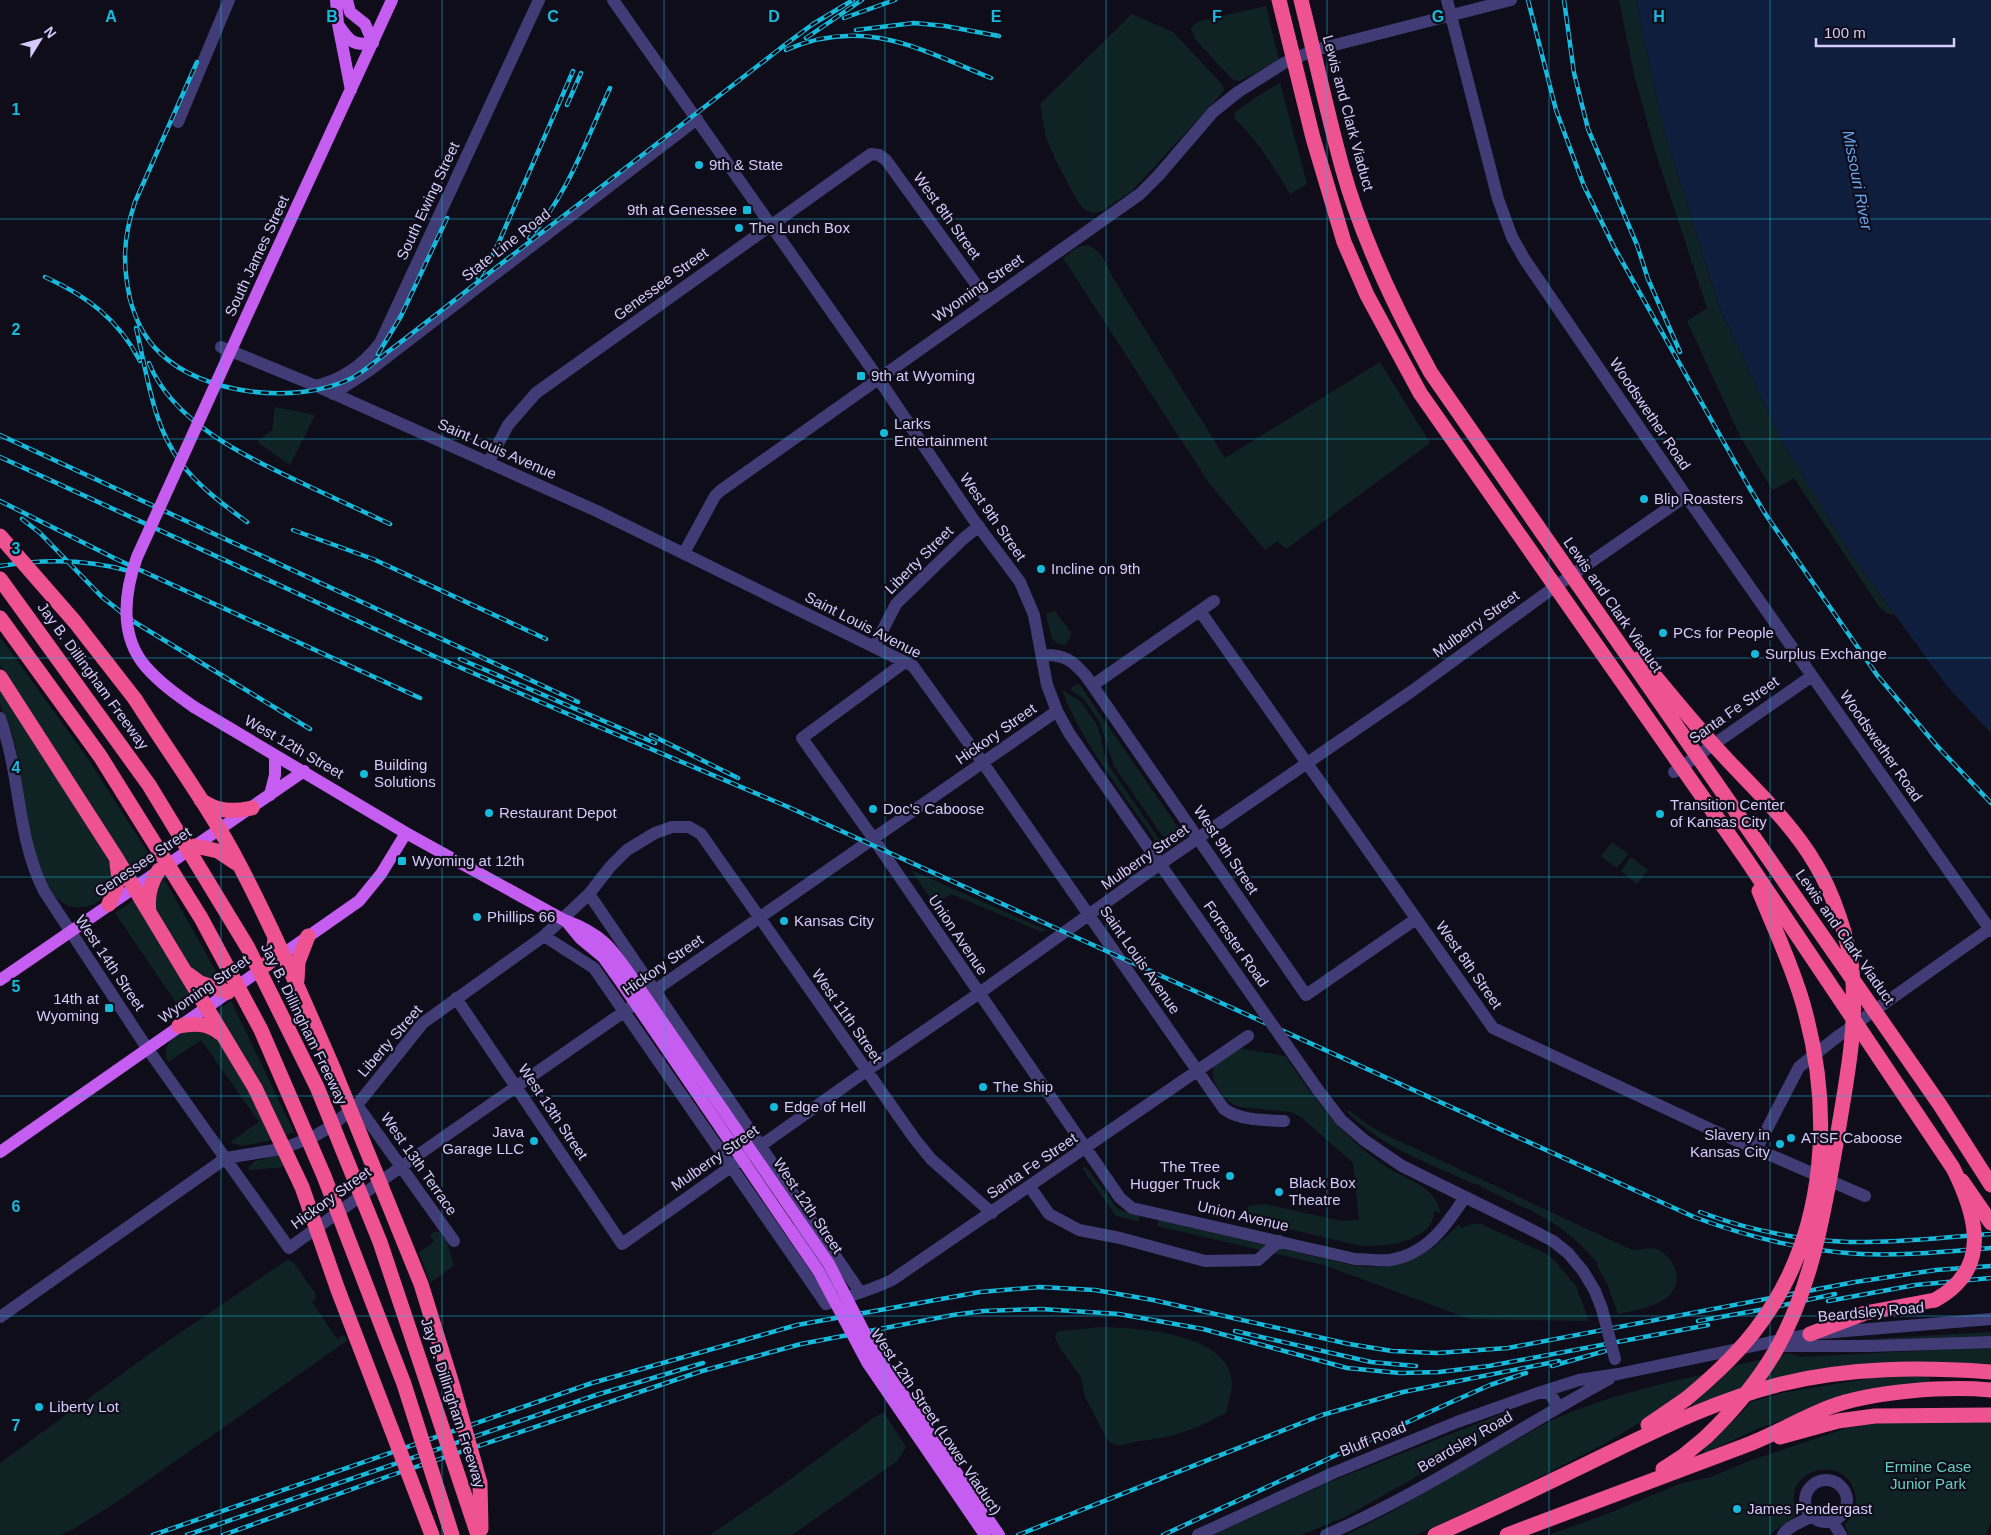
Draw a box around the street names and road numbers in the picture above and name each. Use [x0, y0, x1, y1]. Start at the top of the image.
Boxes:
street label: Lewis and Clark Viaduct [1319, 33, 1378, 193]
street label: South Ewing Street [393, 138, 463, 263]
street label: West 8th Street [910, 169, 985, 263]
street label: South James Street [221, 192, 292, 319]
street label: State Line Road [458, 205, 553, 284]
street label: Genessee Street [610, 243, 712, 324]
street label: Wyoming Street [929, 250, 1027, 325]
street label: Woodswether Road [1607, 354, 1694, 473]
street label: Saint Louis Avenue [435, 415, 559, 482]
street label: West 9th Street [957, 470, 1030, 564]
street label: Liberty Street [881, 522, 957, 597]
street label: Lewis and Clark Viaduct [1560, 534, 1667, 676]
street label: Mulberry Street [1429, 586, 1523, 661]
street label: Saint Louis Avenue [802, 588, 924, 661]
street label: Jay B. Dillingham Freeway [34, 599, 153, 753]
street label: Santa Fe Street [1686, 672, 1782, 747]
street label: Woodswether Road [1837, 687, 1926, 804]
street label: Hickory Street [952, 699, 1040, 768]
street label: West 12th Street [242, 711, 347, 782]
street label: West 9th Street [1191, 802, 1263, 898]
street label: Mulberry Street [1098, 820, 1192, 893]
street label: Genessee Street [91, 823, 195, 900]
street label: Lewis and Clark Viaduct [1792, 866, 1899, 1008]
street label: Union Avenue [925, 891, 992, 978]
street label: Forrester Road [1201, 898, 1272, 990]
street label: Saint Louis Avenue [1097, 902, 1184, 1017]
street label: West 14th Street [72, 912, 149, 1014]
street label: West 8th Street [1433, 918, 1506, 1012]
street label: Hickory Street [619, 930, 707, 999]
street label: Jay B. Dillingham Freeway [258, 940, 351, 1108]
street label: Wyoming Street [155, 951, 253, 1026]
street label: West 11th Street [809, 966, 886, 1066]
street label: Liberty Street [354, 1001, 426, 1080]
street label: West 13th Street [515, 1061, 592, 1163]
street label: West 13th Terrace [378, 1109, 461, 1218]
street label: Mulberry Street [668, 1121, 762, 1194]
street label: Santa Fe Street [983, 1129, 1081, 1202]
street label: West 12th Street [770, 1155, 847, 1257]
street label: Hickory Street [288, 1163, 374, 1232]
street label: Union Avenue [1196, 1197, 1290, 1234]
street label: Beardsley Road [1817, 1298, 1925, 1325]
street label: Jay B. Dillingham Freeway [418, 1316, 489, 1490]
street label: West 12th Street (Lower Viaduct) [868, 1326, 1005, 1518]
street label: Beardsley Road [1414, 1408, 1515, 1476]
street label: Bluff Road [1337, 1418, 1408, 1459]

